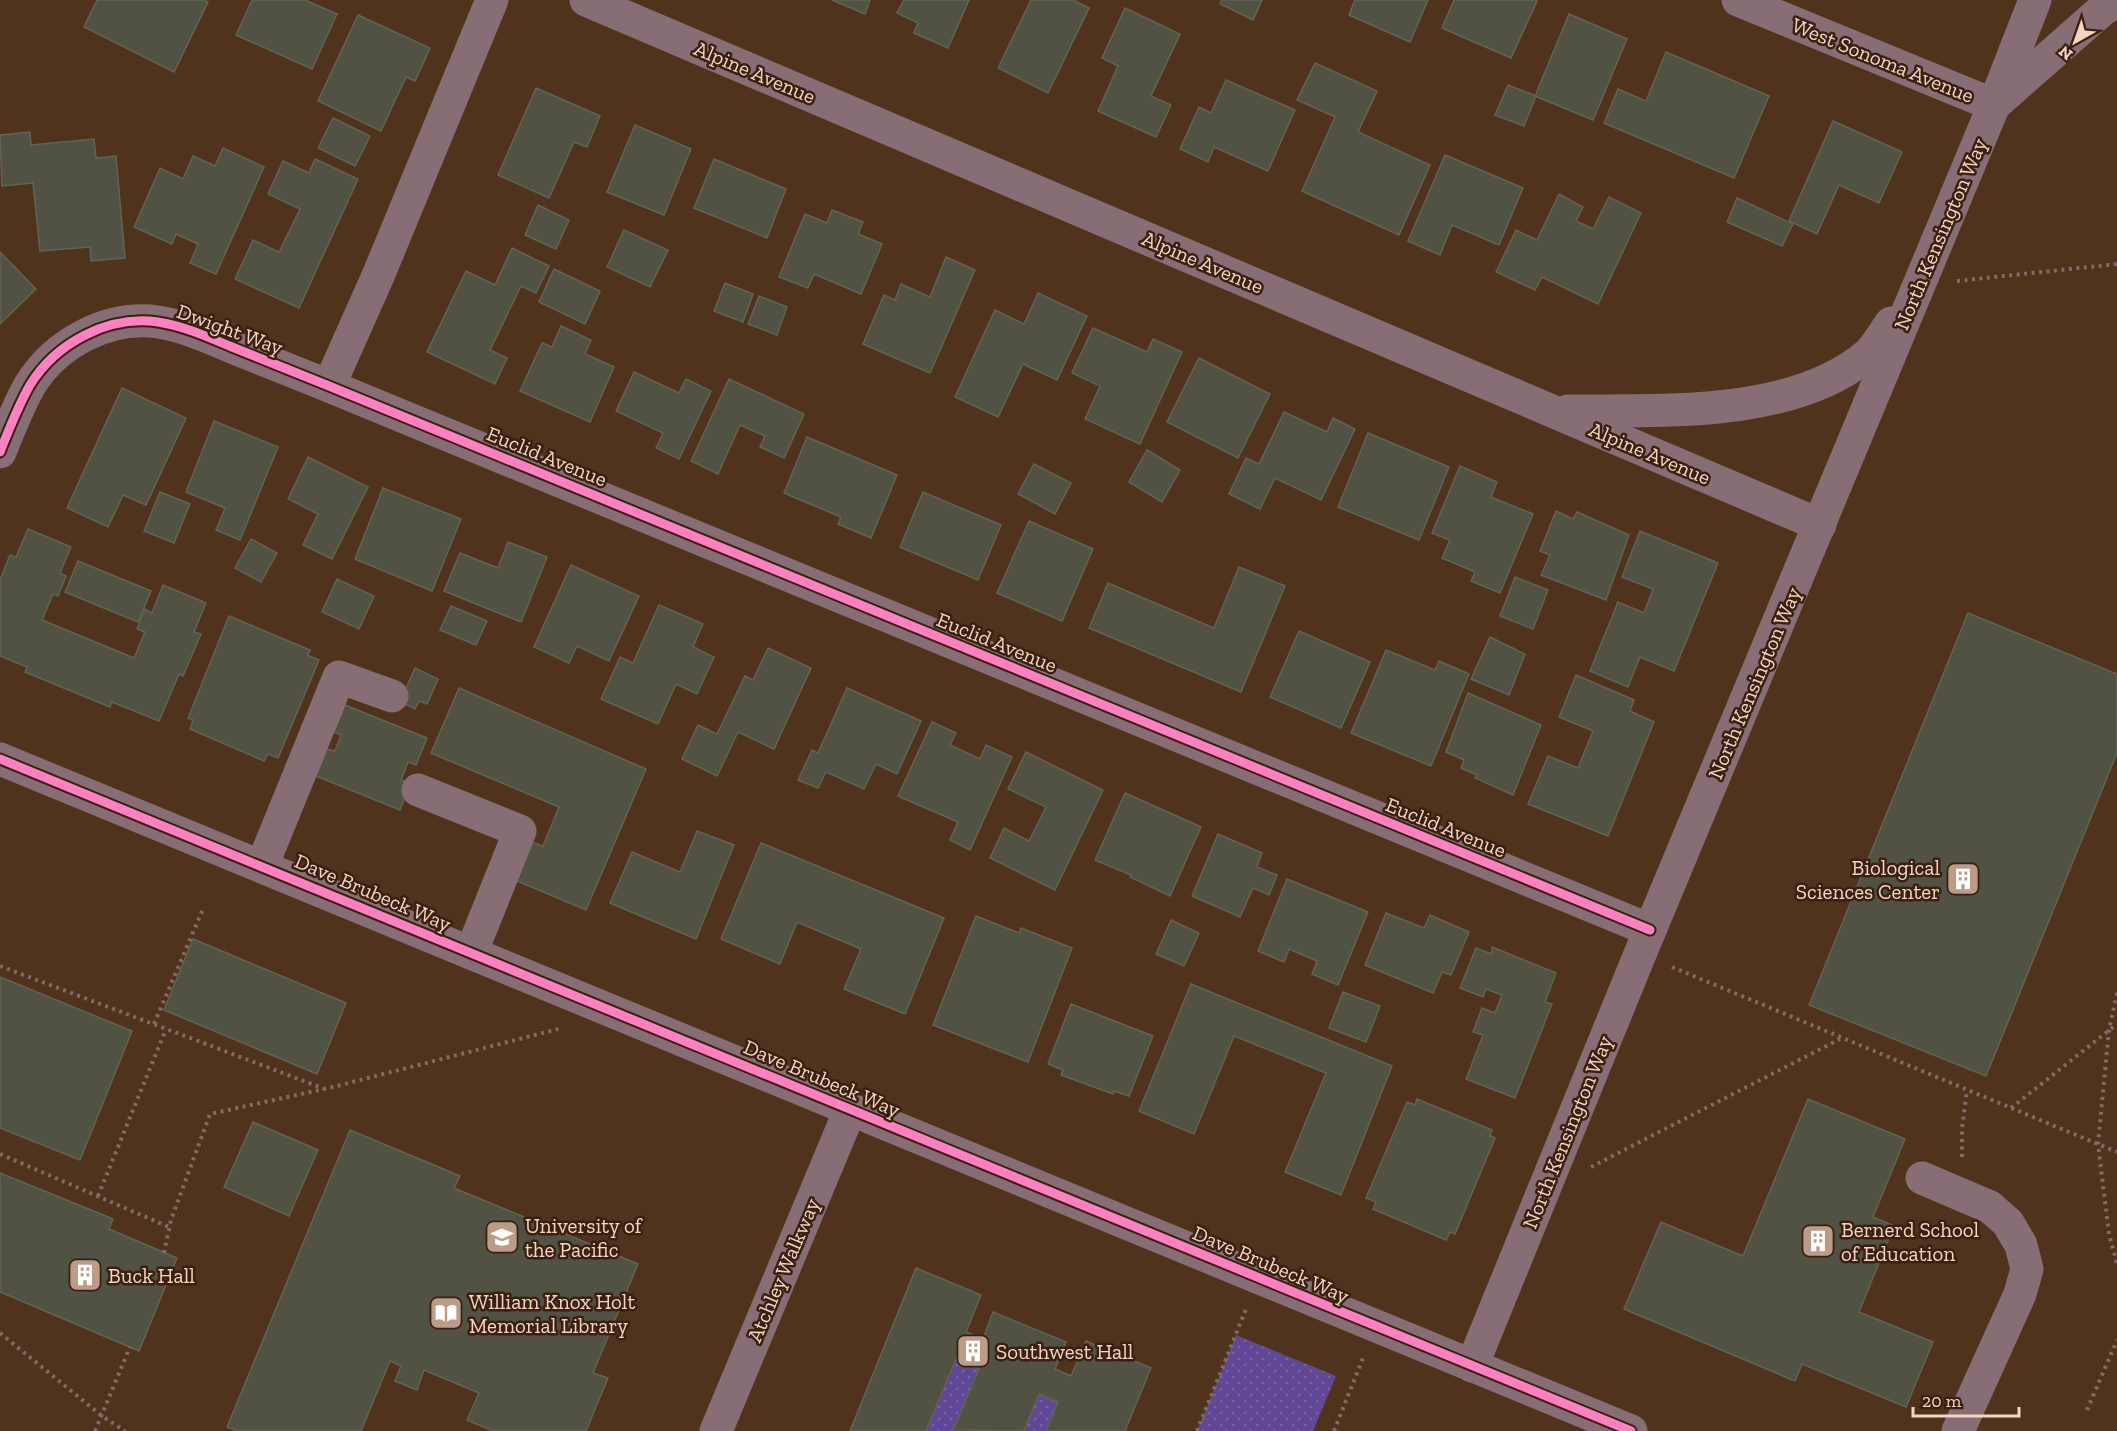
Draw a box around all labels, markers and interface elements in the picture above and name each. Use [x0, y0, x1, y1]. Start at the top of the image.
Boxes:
street label: West Sonoma Avenue [1788, 12, 1978, 108]
north arrow [2045, 12, 2105, 72]
street label: Alpine Avenue [691, 35, 819, 109]
text: N [2055, 42, 2076, 64]
street label: North Kensington Way [1888, 134, 1992, 334]
street label: Alpine Avenue [1139, 225, 1267, 299]
street label: Dwight Way [174, 298, 287, 360]
street label: Alpine Avenue [1586, 416, 1714, 490]
street label: Euclid Avenue [483, 421, 611, 492]
street label: North Kensington Way [1702, 583, 1806, 783]
street label: Euclid Avenue [933, 607, 1061, 678]
street label: Euclid Avenue [1382, 792, 1510, 863]
street label: Dave Brubeck Way [291, 848, 455, 936]
place label: Biological Sciences Center [1796, 855, 1940, 904]
building icon: Biological Sciences Center [1945, 861, 1981, 897]
street label: North Kensington Way [1517, 1032, 1617, 1232]
street label: Dave Brubeck Way [740, 1034, 904, 1122]
street label: Atchley Walkway [741, 1194, 825, 1346]
place label: University of the Pacific [525, 1213, 643, 1262]
place label: Bernerd School of Education [1841, 1217, 1980, 1266]
school or university icon: University of the Pacific [484, 1219, 520, 1255]
street label: Dave Brubeck Way [1189, 1220, 1353, 1308]
building icon: Bernerd School of Education [1800, 1223, 1836, 1259]
building icon: Buck Hall [67, 1257, 103, 1293]
place label: Buck Hall [108, 1263, 195, 1288]
place label: William Knox Holt Memorial Library [469, 1289, 635, 1338]
library icon: William Knox Holt Memorial Library [428, 1295, 464, 1331]
building icon: Southwest Hall [955, 1333, 991, 1369]
place label: Southwest Hall [996, 1339, 1134, 1364]
scale bar [1913, 1380, 2020, 1418]
text: 20 m [1922, 1390, 1962, 1412]

